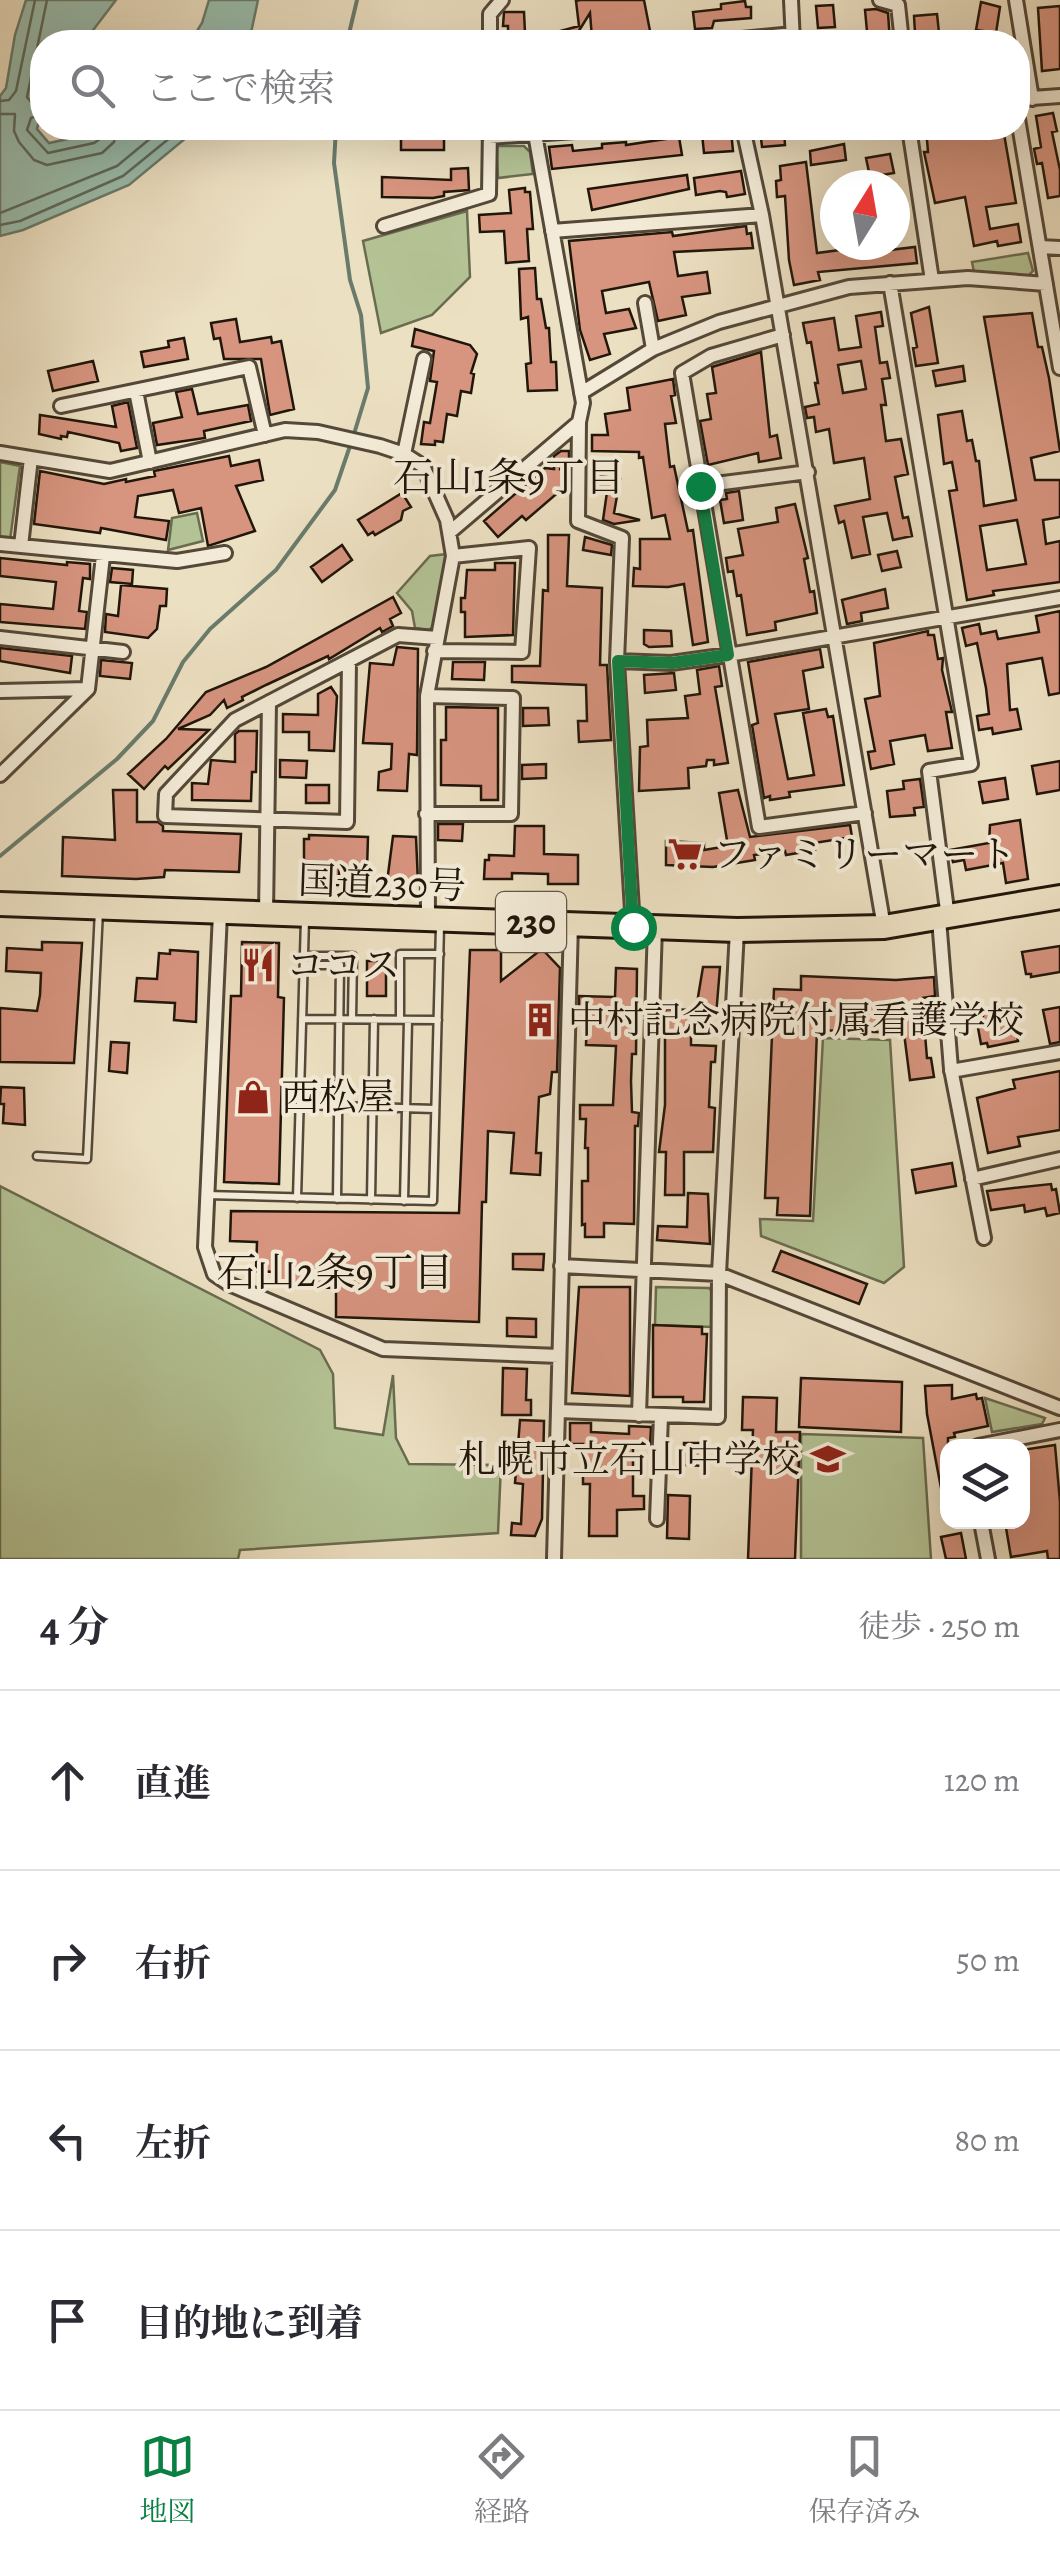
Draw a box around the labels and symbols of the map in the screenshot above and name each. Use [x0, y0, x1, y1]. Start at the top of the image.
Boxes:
north arrow [820, 170, 910, 260]
district label: 石山1条9丁目 [393, 450, 625, 505]
route end [678, 464, 724, 510]
place label: ファミリーマート [713, 828, 1016, 880]
supermarket icon: ファミリーマート [666, 835, 704, 873]
street label: 国道230号 [297, 854, 467, 912]
road number: 230 [496, 892, 566, 952]
route start [611, 905, 657, 951]
place label: ココス [286, 939, 400, 991]
restaurant icon: ココス [239, 946, 277, 984]
place label: 中村記念病院付属看護学校 [568, 994, 1024, 1046]
building icon: 中村記念病院付属看護学校 [521, 1001, 559, 1039]
place label: 西松屋 [281, 1071, 395, 1123]
shop icon: 西松屋 [234, 1078, 272, 1116]
district label: 石山2条9丁目 [216, 1245, 454, 1300]
place label: 札幌市立石山中学校 [458, 1433, 800, 1485]
school or university icon: 札幌市立石山中学校 [809, 1440, 847, 1478]

